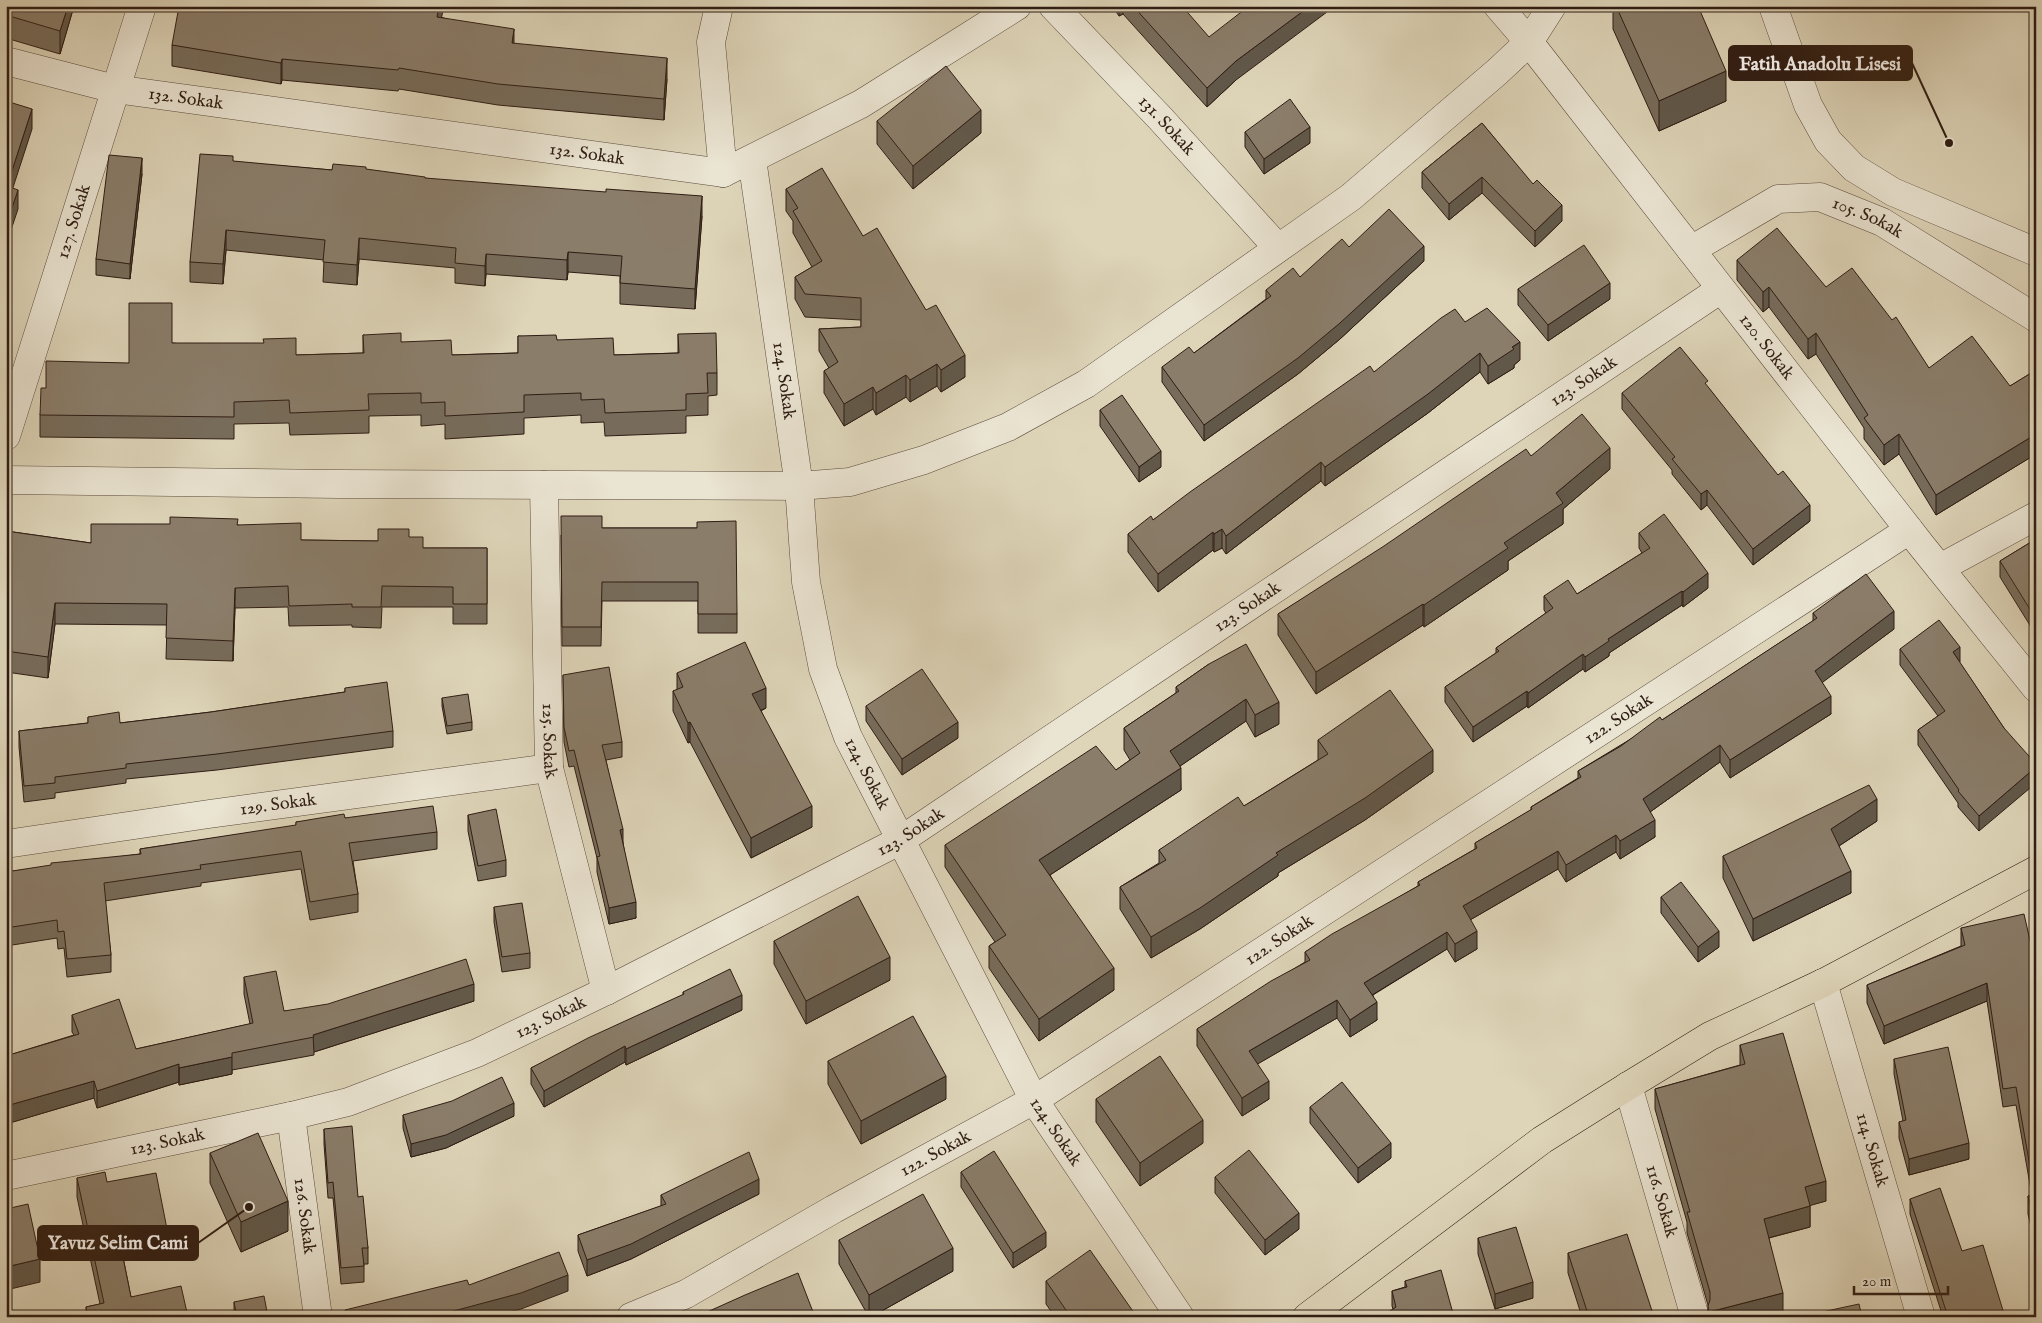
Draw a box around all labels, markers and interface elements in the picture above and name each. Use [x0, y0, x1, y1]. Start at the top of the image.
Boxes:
callout: Fatih Anadolu Lisesi [1729, 46, 1912, 80]
text: Fatih Anadolu Lisesi [1739, 53, 1901, 77]
street label: 132. Sokak [147, 82, 225, 115]
street label: 131. Sokak [1133, 91, 1200, 161]
street label: 132. Sokak [548, 138, 626, 171]
street label: 127. Sokak [51, 181, 97, 262]
street label: 105. Sokak [1829, 192, 1908, 244]
street label: 120. Sokak [1734, 309, 1800, 385]
street label: 124. Sokak [767, 340, 801, 421]
street label: 123. Sokak [1546, 350, 1622, 412]
street label: 123. Sokak [1210, 576, 1286, 638]
street label: 122. Sokak [1580, 688, 1658, 750]
street label: 125. Sokak [536, 703, 563, 782]
street label: 124. Sokak [839, 734, 895, 814]
street label: 129. Sokak [239, 788, 318, 821]
street label: 123. Sokak [873, 802, 950, 862]
street label: 122. Sokak [1241, 909, 1318, 971]
street label: 123. Sokak [512, 991, 590, 1044]
street label: 124. Sokak [1024, 1093, 1087, 1171]
street label: 114. Sokak [1850, 1110, 1894, 1190]
street label: 123. Sokak [128, 1123, 207, 1161]
street label: 122. Sokak [896, 1125, 975, 1182]
street label: 116. Sokak [1640, 1162, 1683, 1241]
street label: 126. Sokak [288, 1177, 321, 1256]
callout: Yavuz Selim Cami [38, 1226, 198, 1260]
text: Yavuz Selim Cami [48, 1232, 188, 1256]
scale bar [1854, 1263, 1948, 1295]
text: 20 m [1862, 1272, 1892, 1291]

